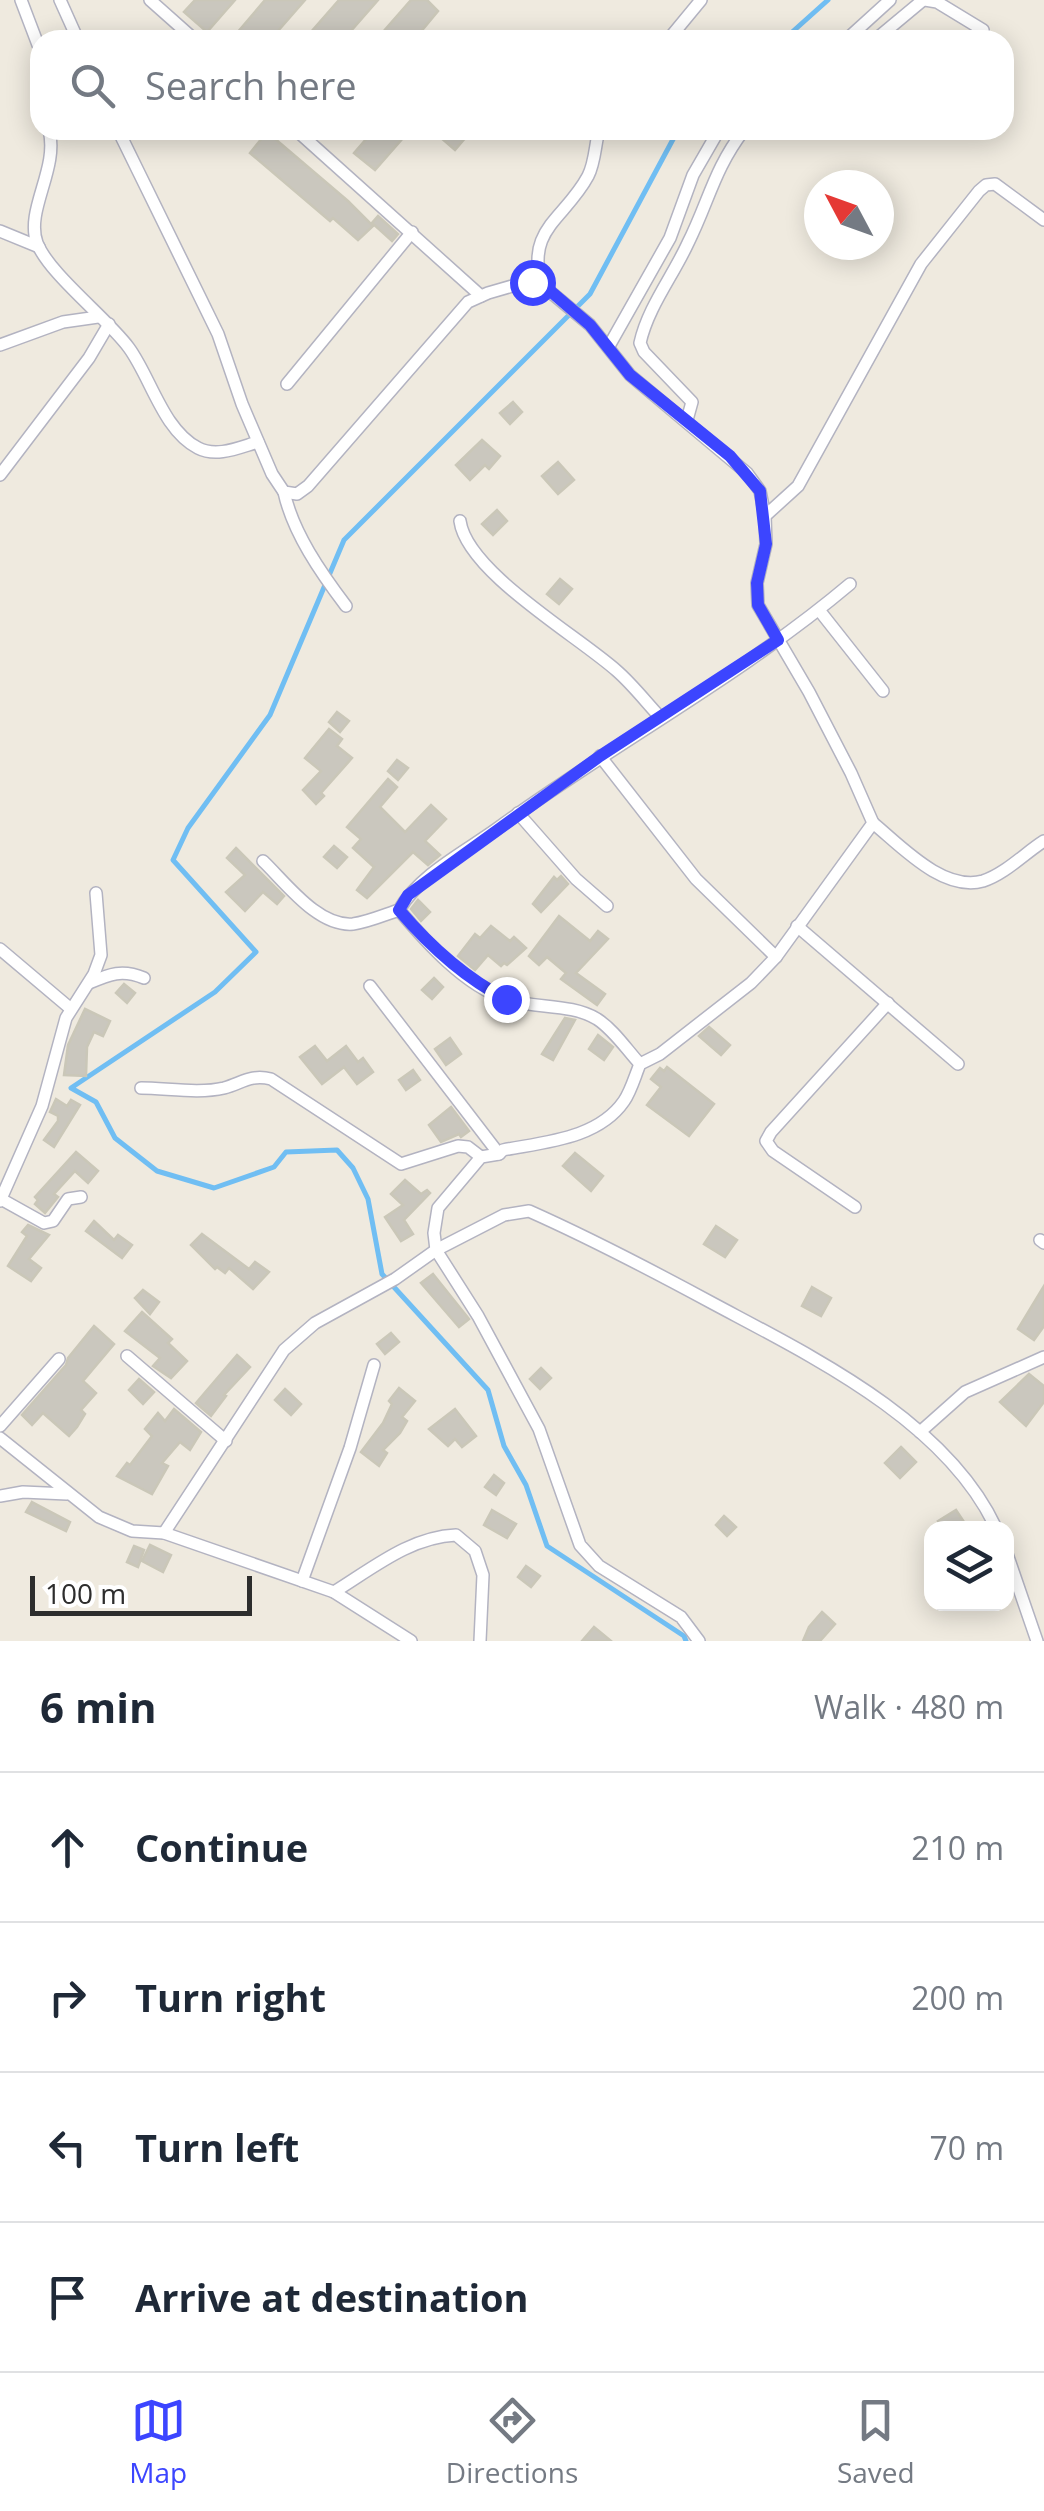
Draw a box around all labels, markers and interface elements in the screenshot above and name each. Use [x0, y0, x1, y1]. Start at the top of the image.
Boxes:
search box [30, 30, 1014, 140]
icon: search [65, 58, 120, 113]
text: Search here [145, 59, 357, 111]
north arrow [804, 170, 894, 260]
route start [510, 260, 556, 306]
route end [484, 977, 530, 1023]
map controls [924, 1521, 1014, 1611]
button: layers [924, 1521, 1014, 1611]
scale bar [30, 1571, 252, 1616]
text: 100 m [45, 1574, 126, 1612]
text: 6 min [40, 1678, 157, 1735]
text: Walk · 480 m [814, 1685, 1004, 1728]
icon: ahead [40, 1820, 95, 1875]
text: Continue [135, 1821, 308, 1873]
text: 210 m [911, 1826, 1004, 1869]
icon: right [40, 1970, 95, 2025]
text: Turn right [135, 1971, 326, 2023]
text: 200 m [911, 1976, 1004, 2019]
icon: left [40, 2120, 95, 2175]
text: Turn left [135, 2121, 299, 2173]
text: 70 m [929, 2126, 1004, 2169]
icon: arrive [40, 2270, 95, 2325]
text: Arrive at destination [135, 2271, 529, 2323]
tab: Map [129, 2393, 187, 2491]
tab: Directions [446, 2393, 578, 2491]
tab: Saved [837, 2393, 915, 2491]

